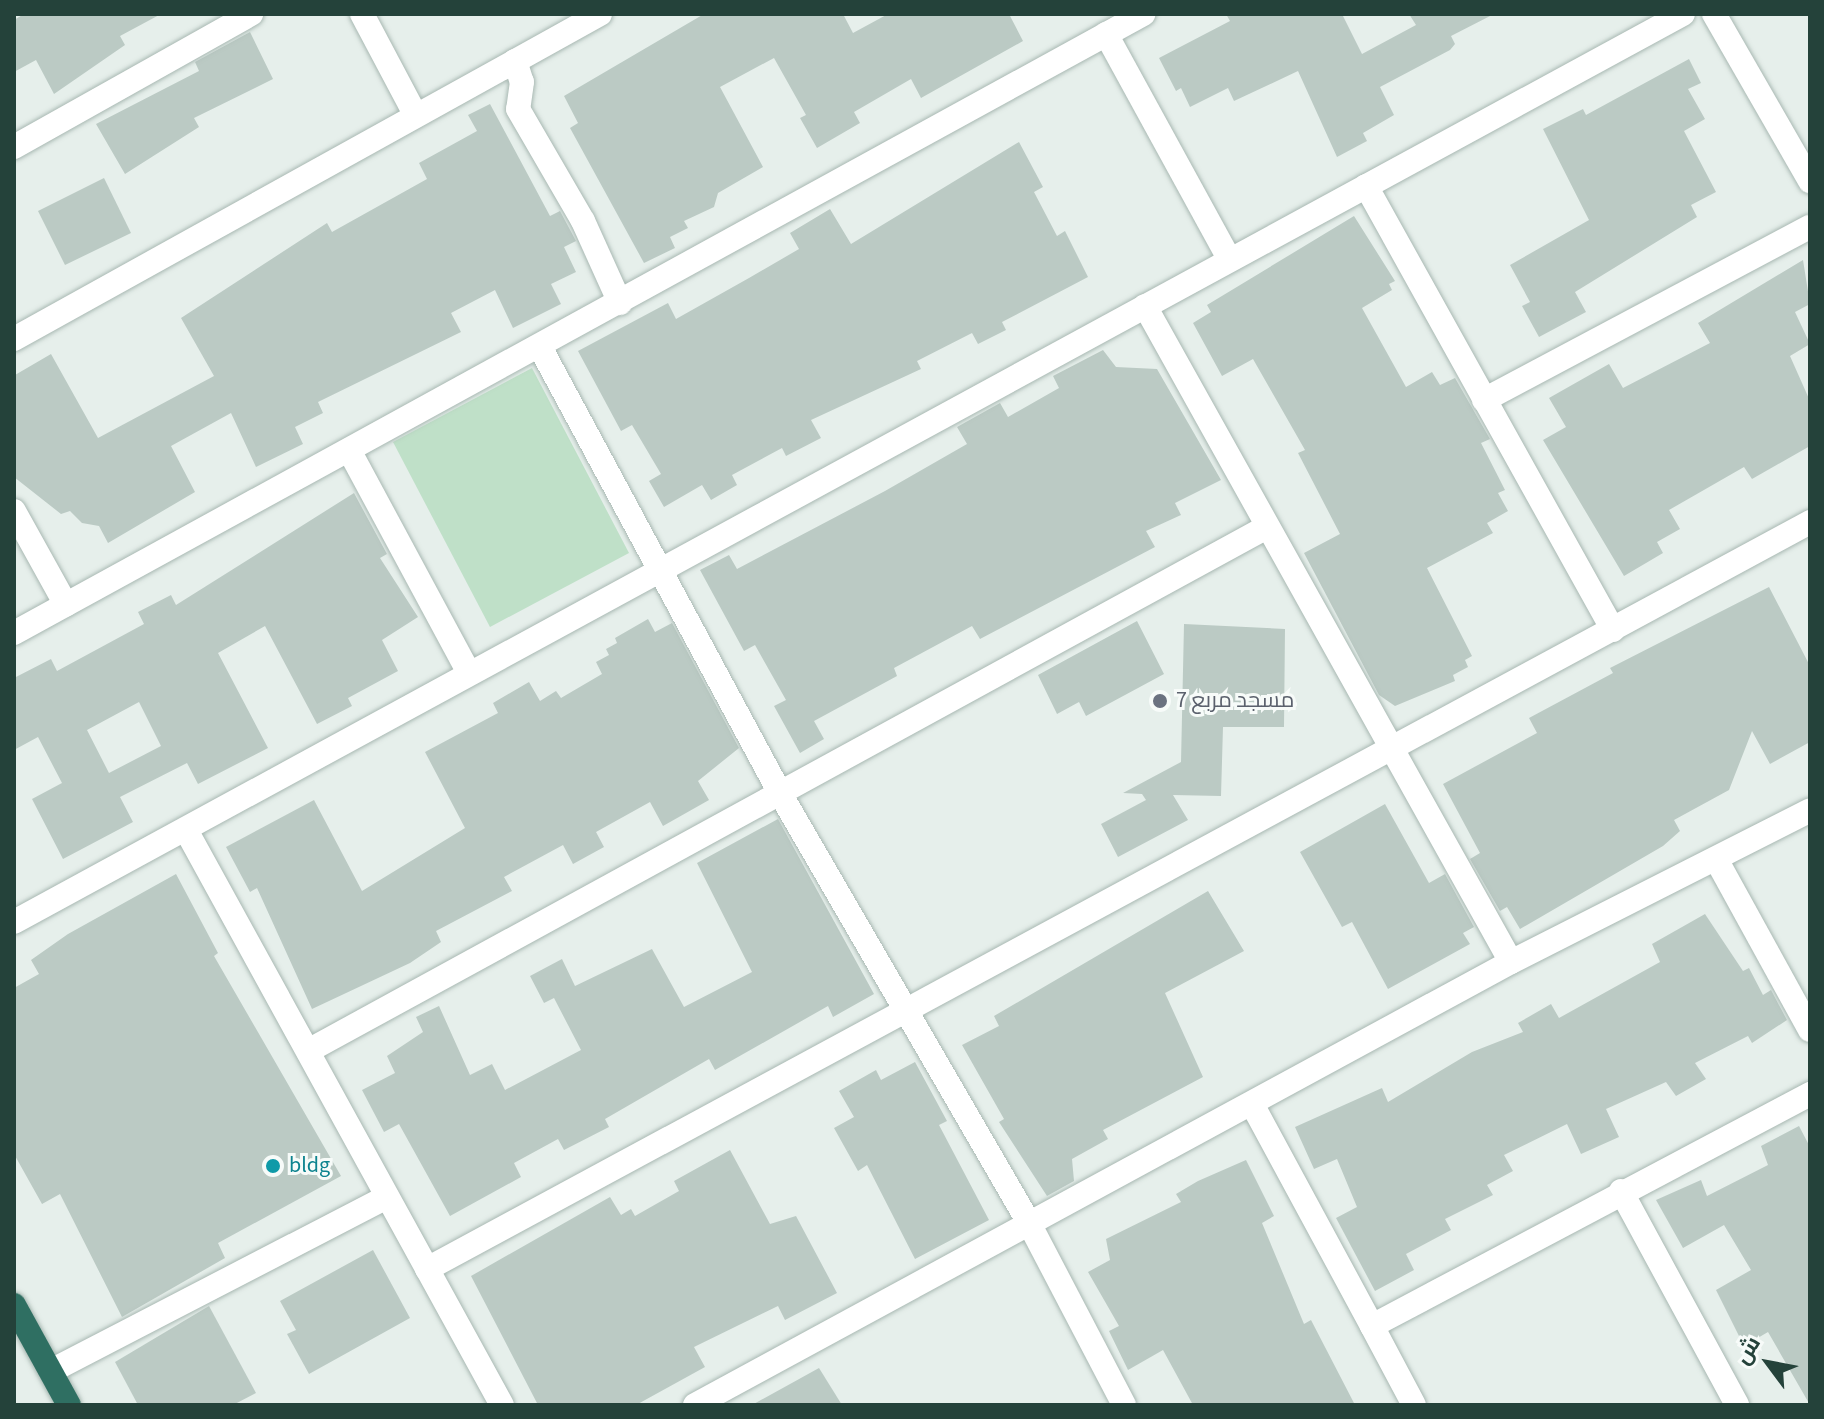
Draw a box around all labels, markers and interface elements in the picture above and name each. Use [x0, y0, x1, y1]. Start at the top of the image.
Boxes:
place label: مسجد مربع 7 [1176, 688, 1294, 714]
marker: مسجد مربع 7 [1151, 692, 1169, 710]
place label: bldg [289, 1153, 330, 1179]
marker: bldg [264, 1157, 282, 1175]
north arrow [1728, 1323, 1808, 1403]
text: ش [1727, 1330, 1769, 1371]

